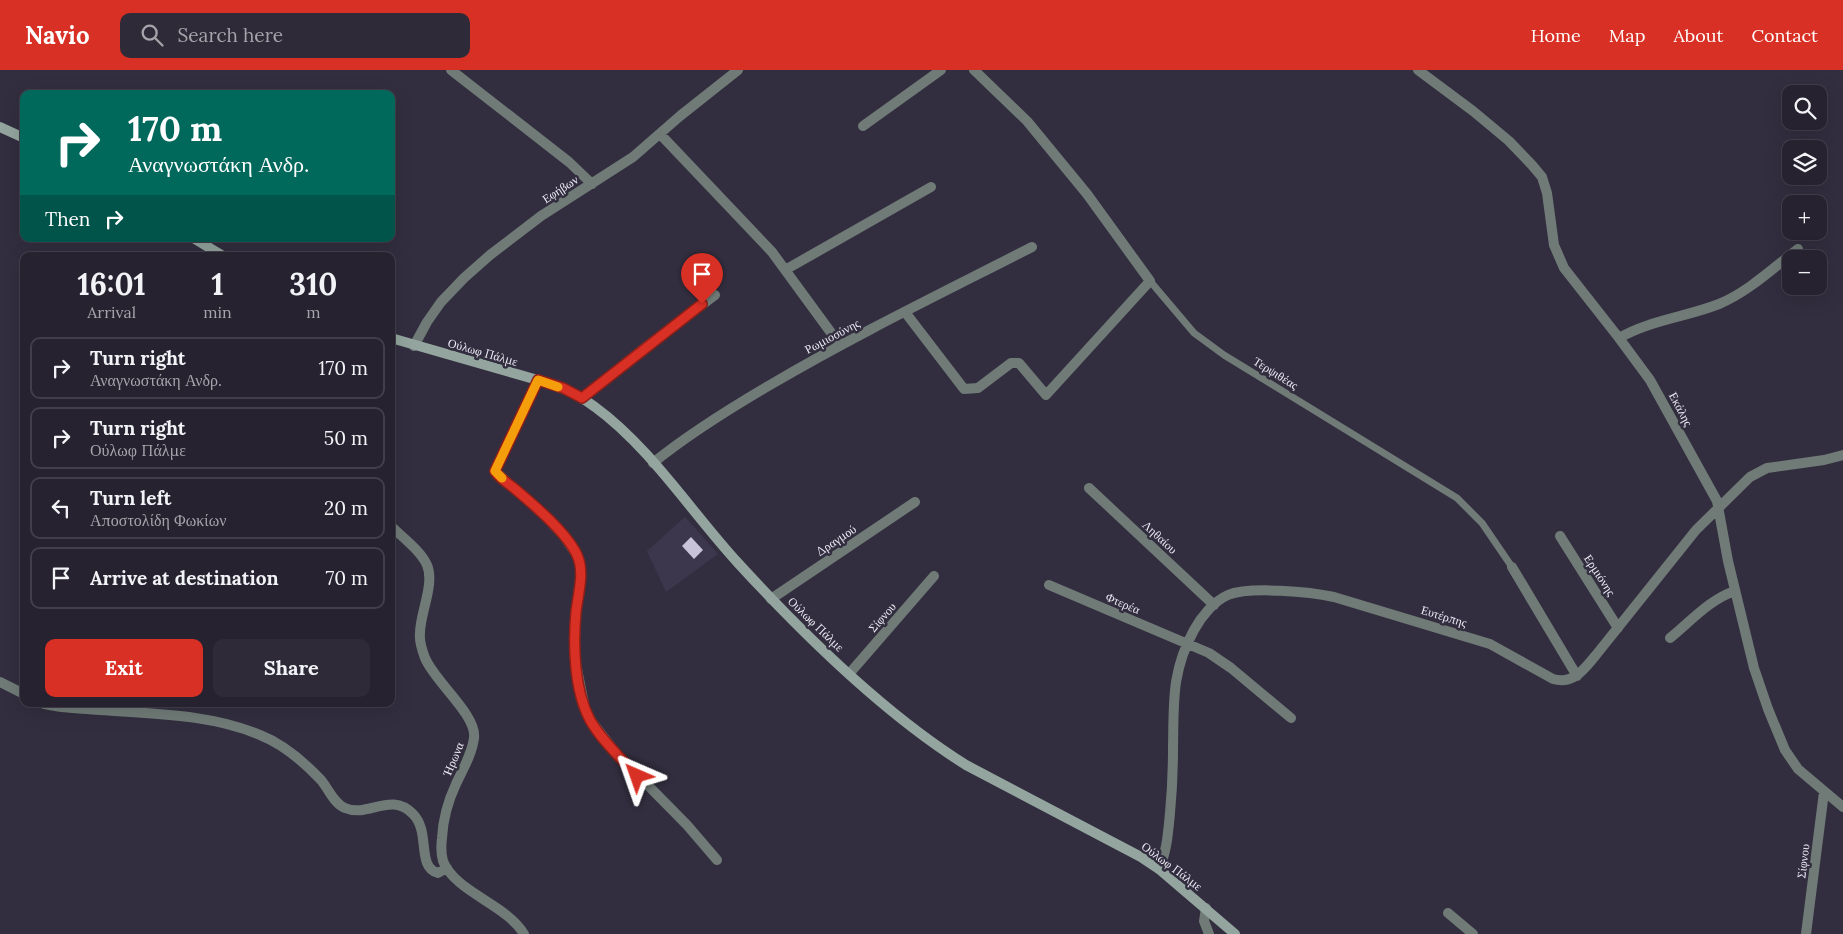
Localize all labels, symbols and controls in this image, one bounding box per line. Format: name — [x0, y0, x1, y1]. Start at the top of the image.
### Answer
search box — [120, 13, 470, 58]
text: Navio — [25, 20, 90, 51]
icon: search — [138, 21, 166, 49]
text: Search here — [178, 23, 283, 47]
text: Home — [1531, 24, 1581, 47]
text: Map — [1609, 24, 1645, 47]
text: About — [1673, 24, 1723, 47]
text: Contact — [1751, 24, 1818, 47]
map controls — [1782, 85, 1827, 295]
button: search — [1782, 85, 1827, 130]
text: 170 m — [128, 106, 222, 151]
icon: right — [45, 110, 110, 175]
button: layers — [1782, 140, 1827, 185]
text: Αναγνωστάκη Ανδρ. — [128, 150, 309, 178]
street label: Εφήβων — [539, 172, 581, 206]
button: + — [1782, 195, 1827, 240]
icon: right — [100, 205, 128, 233]
text: Then — [45, 207, 90, 231]
button: − — [1782, 250, 1827, 295]
pin — [681, 253, 723, 304]
icon: arrive — [688, 260, 716, 288]
text: 16:01 — [78, 265, 146, 303]
text: 1 — [211, 265, 224, 303]
text: 310 — [289, 265, 337, 303]
text: Arrival — [87, 302, 136, 322]
text: min — [203, 302, 232, 322]
text: m — [306, 302, 321, 322]
street label: Ρωμιοσύνης — [802, 315, 862, 357]
street label: Ούλωφ Πάλμε — [446, 335, 520, 369]
text: Turn right — [90, 346, 186, 370]
street label: Τερψιθέας — [1251, 353, 1301, 393]
icon: right — [47, 354, 75, 382]
text: 170 m — [319, 356, 368, 380]
text: Αναγνωστάκη Ανδρ. — [90, 370, 222, 390]
street label: Εκάλης — [1666, 389, 1696, 429]
text: Turn right — [90, 416, 186, 440]
icon: right — [47, 424, 75, 452]
text: 50 m — [324, 426, 368, 450]
text: Ούλωφ Πάλμε — [90, 440, 186, 460]
text: Turn left — [90, 486, 171, 510]
icon: left — [47, 494, 75, 522]
text: 20 m — [324, 496, 368, 520]
text: Αποστολίδη Φωκίων — [90, 510, 226, 530]
street label: Ληθαίου — [1139, 517, 1181, 557]
street label: Δραγμού — [813, 521, 859, 559]
street label: Ερμιόνης — [1581, 551, 1619, 599]
icon: arrive — [47, 564, 75, 592]
text: Arrive at destination — [90, 566, 279, 590]
text: 70 m — [325, 566, 368, 590]
street label: Φτερέα — [1104, 589, 1143, 617]
street label: Ούλωφ Πάλμε — [785, 594, 847, 654]
street label: Σίφνου — [865, 599, 899, 635]
street label: Ευτέρπης — [1419, 602, 1469, 630]
button: Exit — [45, 639, 203, 697]
button: Share — [213, 639, 370, 697]
street label: Ήρωνα — [439, 739, 467, 779]
position arrow — [610, 749, 662, 801]
street label: Ούλωφ Πάλμε — [1139, 838, 1205, 894]
street label: Σίφνου — [1793, 843, 1813, 879]

